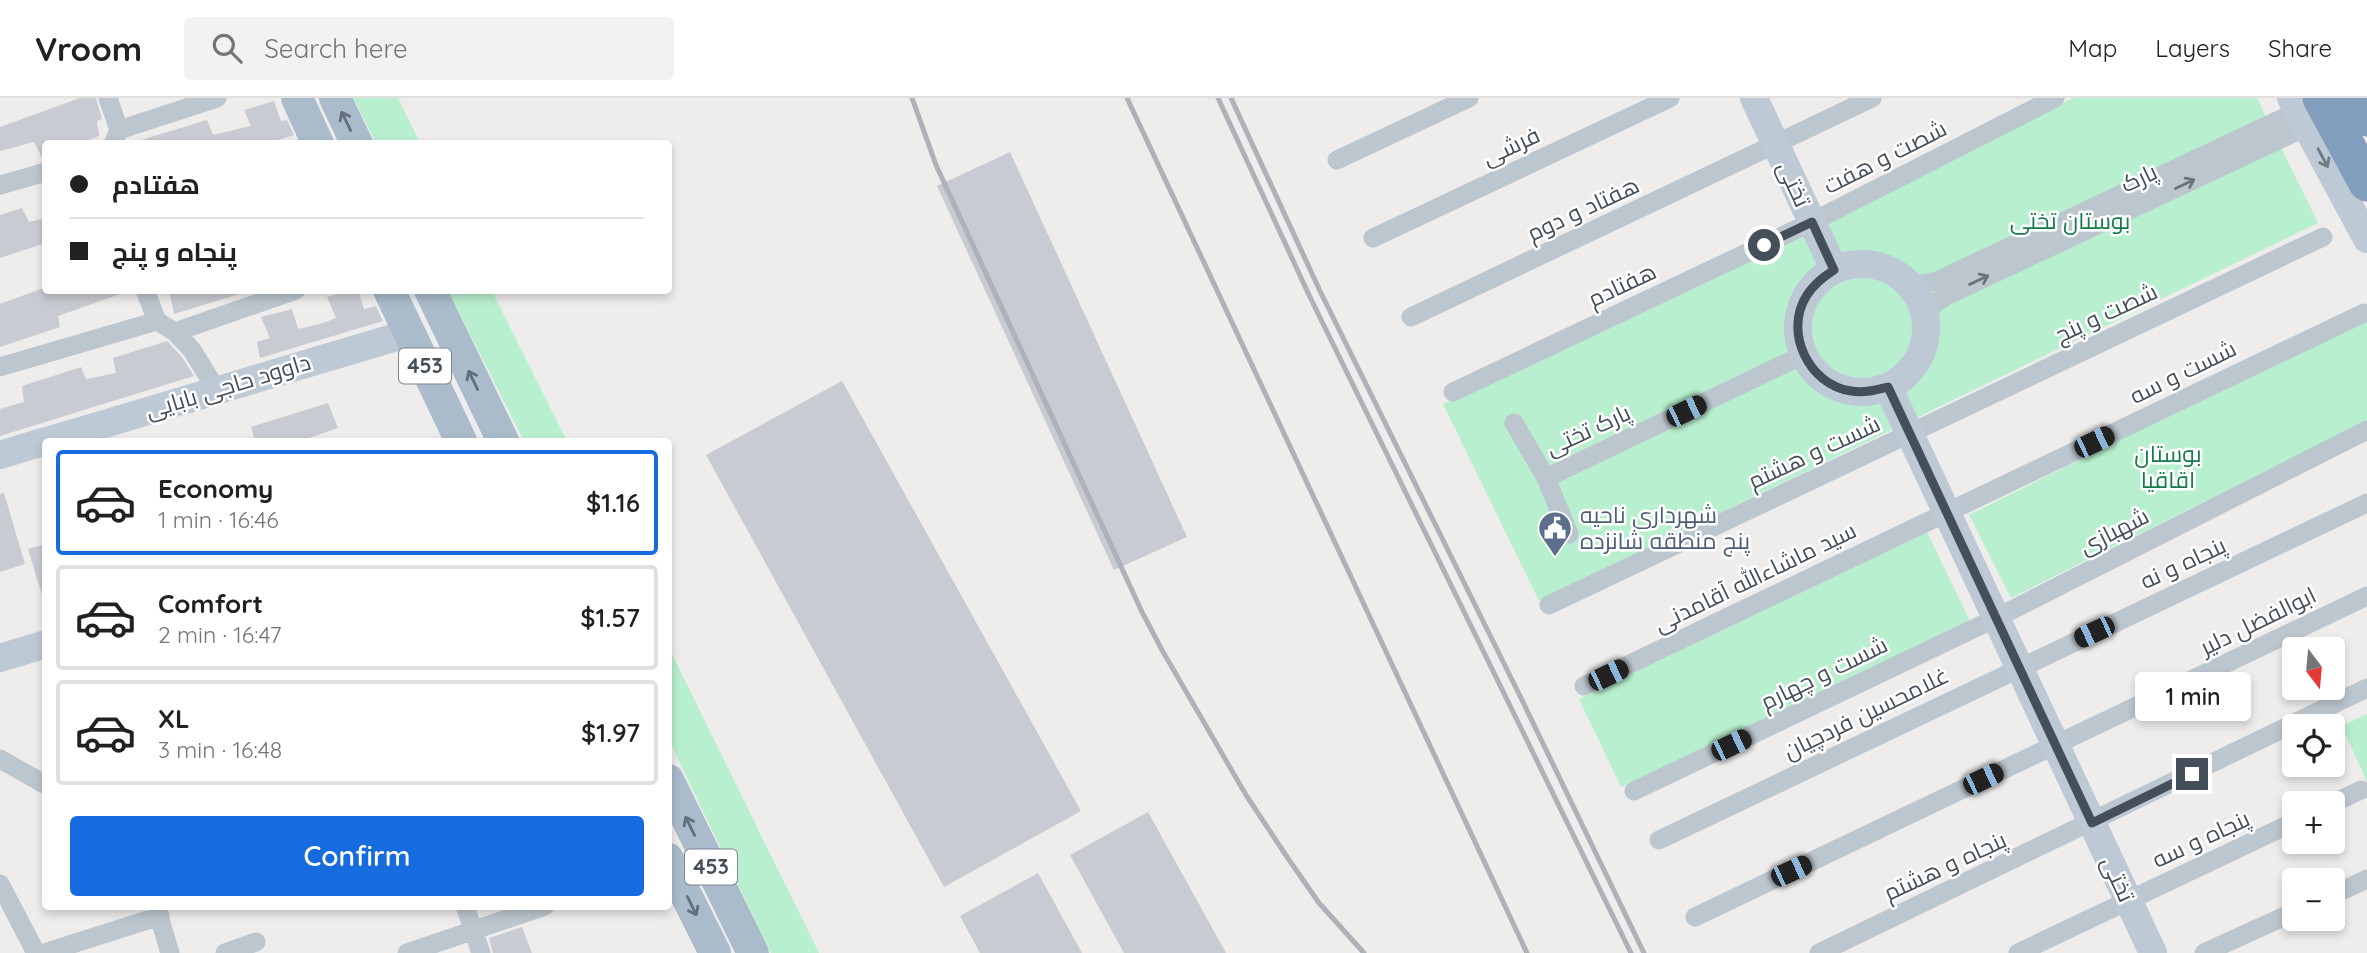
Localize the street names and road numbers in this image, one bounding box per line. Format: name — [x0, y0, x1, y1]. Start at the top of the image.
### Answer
street label: شصت و هفت — [1818, 113, 1951, 200]
street label: فرشی — [1477, 120, 1544, 171]
street label: تختی — [1771, 156, 1818, 211]
street label: پارک — [2116, 157, 2162, 199]
street label: هفتاد و دوم — [1522, 170, 1645, 249]
street label: هفتادم — [1583, 256, 1661, 315]
street label: شصت و پنج — [2050, 276, 2163, 351]
street label: شست و سه — [2125, 333, 2241, 410]
street label: داوود حاجی بابایی — [142, 347, 314, 424]
road number: 453 — [399, 348, 451, 384]
street label: پارک تختی — [1541, 397, 1635, 463]
street label: شست و هشتم — [1743, 408, 1885, 497]
street label: شهبازی — [2074, 501, 2154, 560]
street label: سید ماشاءالله آقامدنی — [1649, 515, 1861, 638]
street label: پنجاه و نه — [2135, 530, 2231, 596]
street label: ابوالفضل دلیر — [2193, 580, 2321, 662]
street label: شست و چهارم — [1755, 629, 1893, 718]
street label: غلامحسین فردچیان — [1778, 660, 1954, 766]
street label: پنجاه و سه — [2147, 803, 2255, 875]
street label: پنجاه و هشتم — [1879, 824, 2012, 908]
road number: 453 — [685, 850, 737, 884]
street label: تختی — [2095, 851, 2142, 906]

